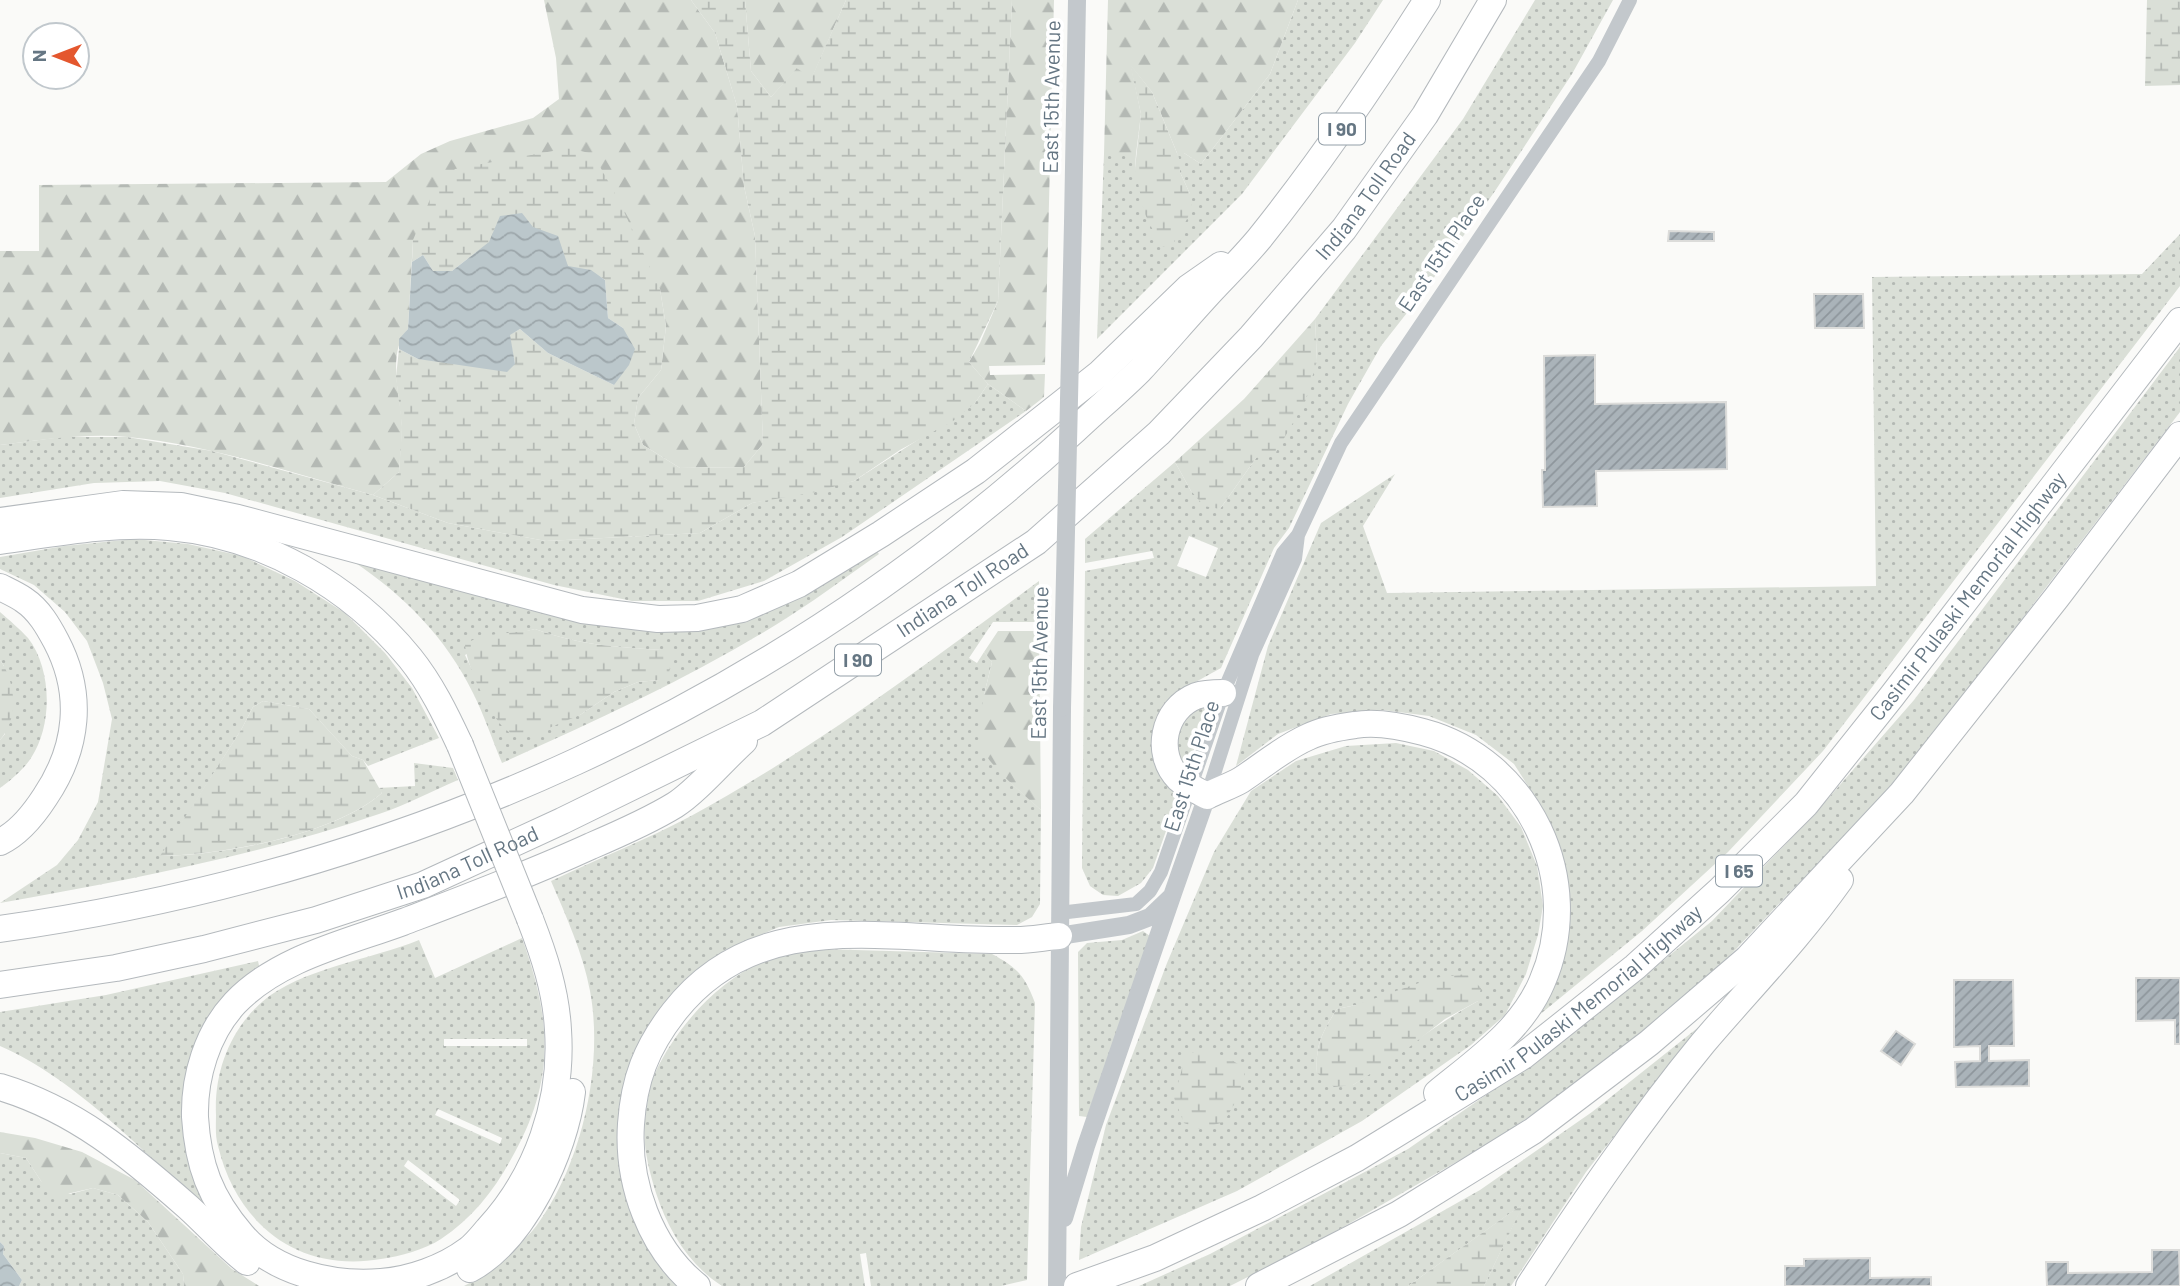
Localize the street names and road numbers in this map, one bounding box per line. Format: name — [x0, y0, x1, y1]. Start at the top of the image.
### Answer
street label: East 15th Avenue — [1037, 20, 1064, 174]
road number: I 90 — [1319, 113, 1365, 144]
street label: Indiana Toll Road — [1309, 126, 1420, 264]
street label: East 15th Place — [1392, 188, 1489, 316]
street label: Casimir Pulaski Memorial Highway — [1863, 466, 2071, 725]
street label: Indiana Toll Road — [891, 537, 1033, 642]
street label: East 15th Avenue — [1025, 586, 1052, 740]
road number: I 90 — [835, 645, 881, 676]
street label: East 15th Place — [1158, 697, 1224, 834]
street label: Indiana Toll Road — [393, 820, 542, 904]
road number: I 65 — [1716, 856, 1762, 886]
street label: Casimir Pulaski Memorial Highway — [1449, 898, 1707, 1106]

